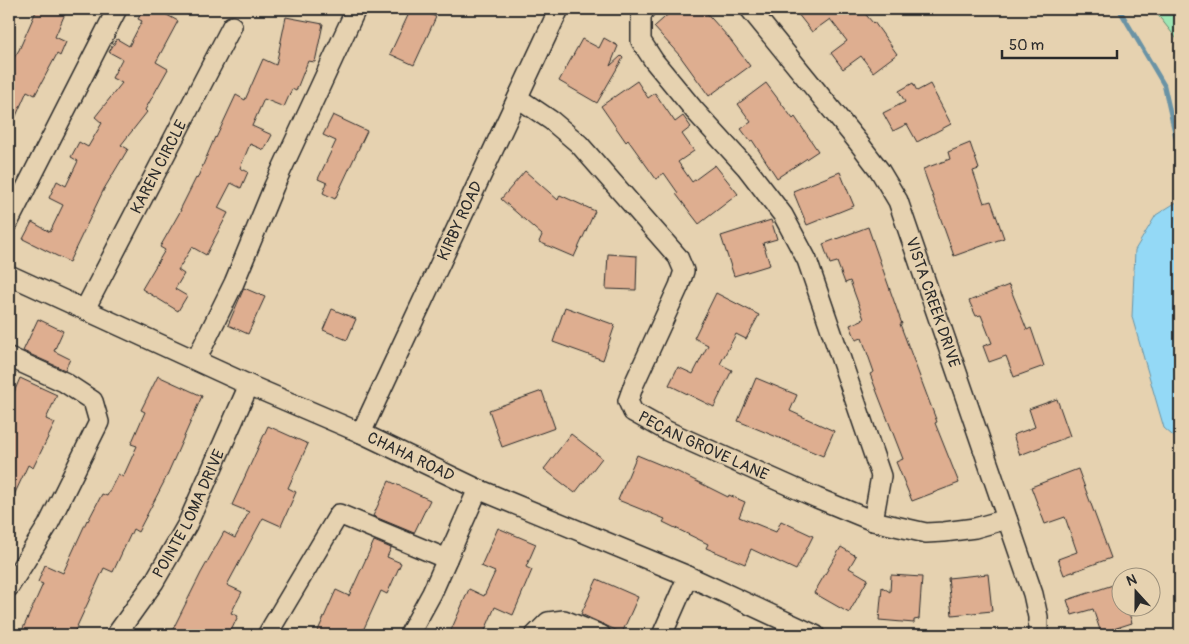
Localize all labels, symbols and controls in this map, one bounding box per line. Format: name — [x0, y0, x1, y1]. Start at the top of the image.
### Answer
scale bar — [1002, 28, 1116, 60]
text: 50 m — [1009, 36, 1044, 55]
street label: KAREN CIRCLE — [126, 117, 191, 217]
street label: KIRBY ROAD — [433, 178, 487, 264]
street label: VISTA CREEK DRIVE — [901, 235, 964, 370]
street label: PECAN GROVE LANE — [635, 407, 772, 485]
street label: CHAHA ROAD — [364, 427, 458, 486]
street label: POINTE LOMA DRIVE — [148, 446, 229, 582]
north arrow — [1112, 566, 1162, 616]
text: N — [1124, 571, 1139, 590]

